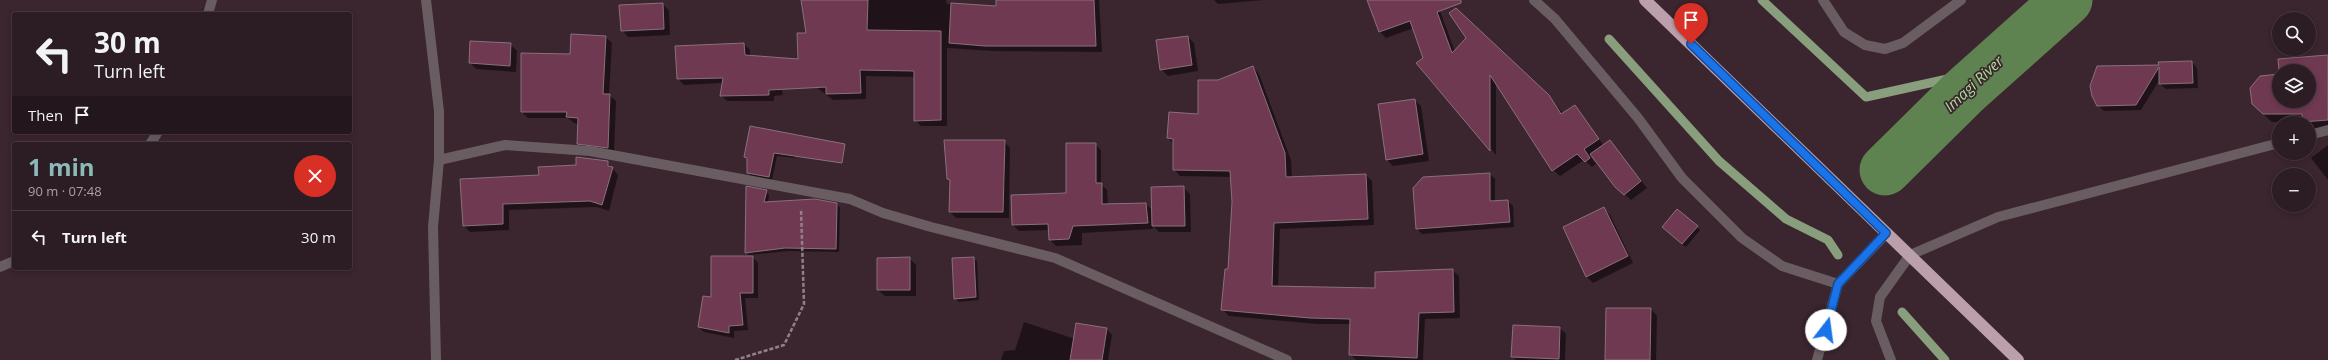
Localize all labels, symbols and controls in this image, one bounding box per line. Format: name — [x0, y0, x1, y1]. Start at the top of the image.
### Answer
pin — [1674, 3, 1708, 44]
icon: arrive — [1680, 9, 1702, 31]
map controls — [2272, 12, 2316, 212]
button: search — [2272, 12, 2316, 56]
text: 30 m — [94, 23, 161, 61]
icon: left — [28, 28, 80, 80]
water label: Imagi River — [1940, 50, 2008, 116]
text: Turn left — [94, 59, 165, 83]
button: layers — [2272, 64, 2316, 108]
icon: arrive — [71, 104, 93, 126]
text: Then — [28, 105, 63, 125]
button: + — [2272, 116, 2316, 160]
text: 1 min — [28, 150, 95, 183]
button: close — [294, 155, 336, 197]
button: − — [2272, 168, 2316, 212]
text: 90 m · 07:48 — [28, 182, 102, 200]
icon: left — [28, 226, 50, 248]
text: Turn left — [62, 227, 127, 247]
text: 30 m — [301, 227, 336, 247]
position arrow — [1805, 309, 1847, 351]

